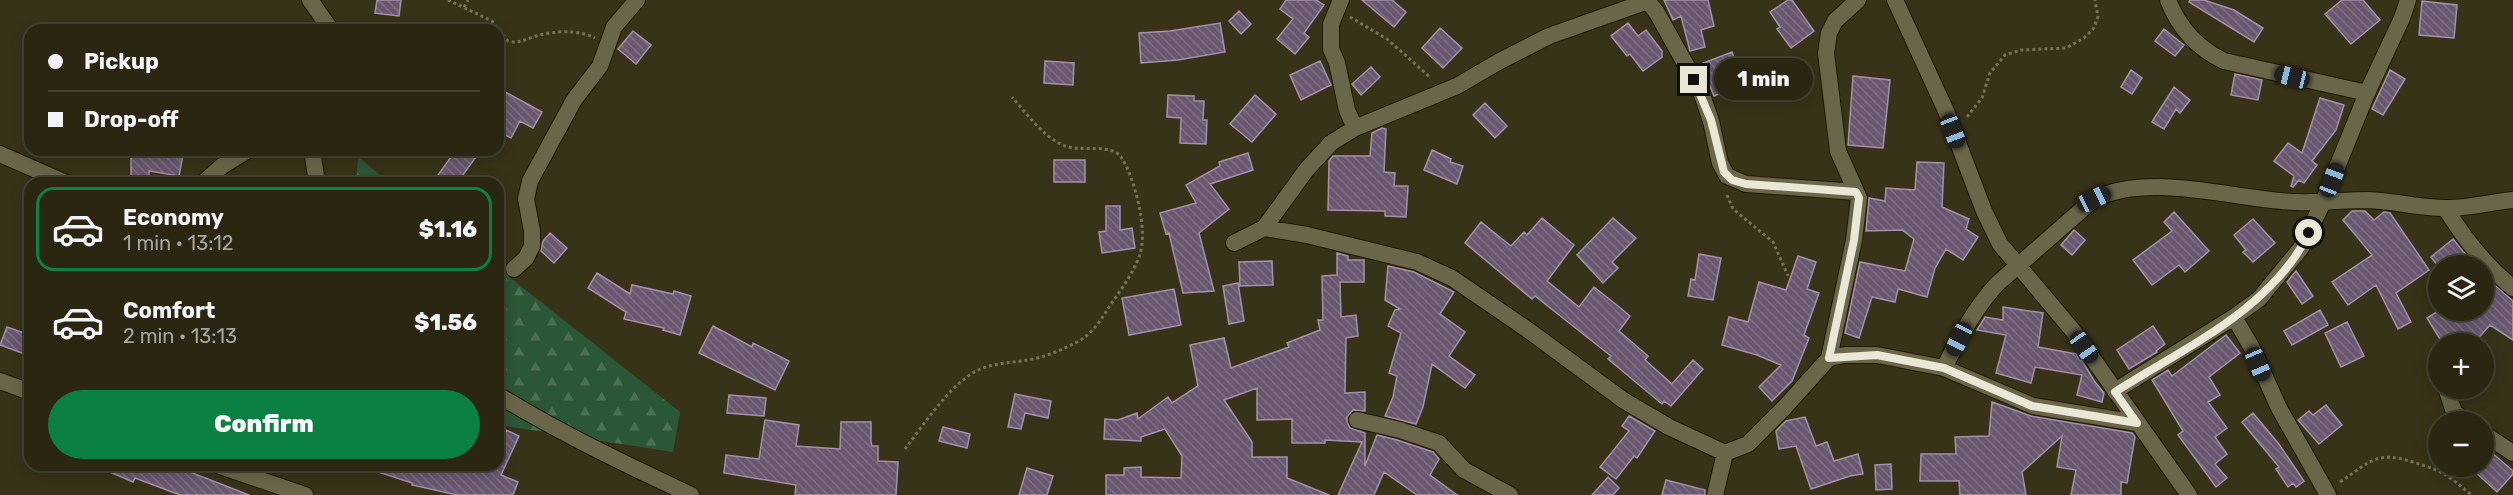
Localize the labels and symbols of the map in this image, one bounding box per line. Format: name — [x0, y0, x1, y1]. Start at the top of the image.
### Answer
callout: 1 min — [1715, 59, 1814, 101]
car — [2272, 64, 2312, 90]
route end — [1680, 66, 1707, 93]
car — [1938, 111, 1968, 151]
car — [2317, 160, 2347, 200]
car — [2074, 183, 2114, 215]
route start — [2295, 219, 2322, 246]
car — [1943, 319, 1975, 359]
car — [2066, 327, 2102, 367]
car — [2243, 344, 2273, 384]

